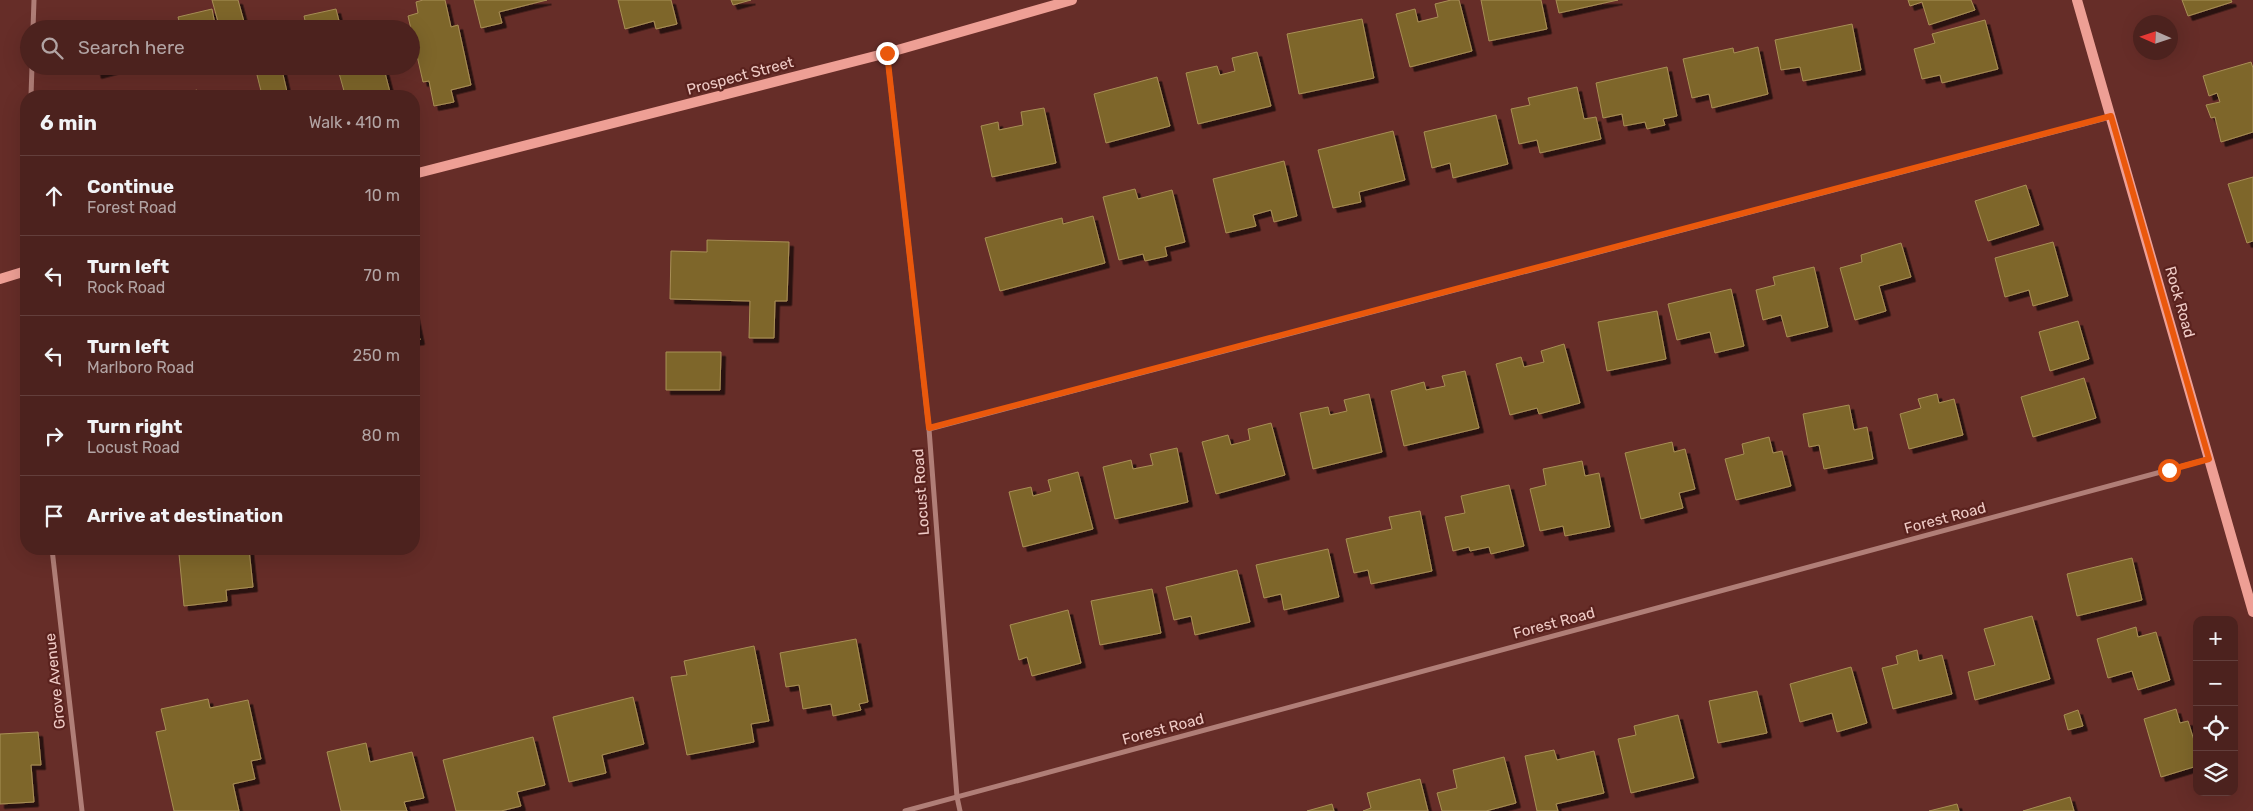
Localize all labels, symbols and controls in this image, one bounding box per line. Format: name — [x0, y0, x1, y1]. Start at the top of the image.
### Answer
north arrow — [2133, 15, 2178, 60]
search box — [20, 20, 420, 75]
icon: search — [38, 34, 66, 62]
text: Search here — [78, 36, 185, 59]
route end — [876, 42, 899, 65]
street label: Prospect Street — [685, 53, 796, 99]
text: 6 min — [40, 110, 97, 135]
text: Walk · 410 m — [309, 113, 400, 132]
text: Continue — [87, 175, 174, 198]
icon: ahead — [40, 182, 68, 210]
text: 10 m — [365, 186, 400, 205]
text: Forest Road — [87, 198, 176, 217]
text: Turn left — [87, 255, 169, 278]
icon: left — [40, 262, 68, 290]
street label: Rock Road — [2161, 264, 2199, 340]
text: 70 m — [363, 266, 400, 285]
text: Rock Road — [87, 278, 165, 297]
text: Turn left — [87, 335, 169, 358]
icon: left — [40, 342, 68, 370]
text: 250 m — [353, 346, 400, 365]
text: Marlboro Road — [87, 358, 194, 377]
text: Turn right — [87, 415, 182, 438]
icon: right — [40, 422, 68, 450]
text: 80 m — [362, 426, 400, 445]
text: Locust Road — [87, 438, 180, 457]
street label: Locust Road — [909, 448, 933, 536]
route start — [2158, 459, 2181, 482]
street label: Forest Road — [1902, 498, 1988, 538]
icon: arrive — [40, 502, 68, 530]
text: Arrive at destination — [87, 504, 283, 527]
street label: Forest Road — [1511, 603, 1597, 643]
map controls — [2193, 616, 2238, 796]
button: + — [2193, 616, 2238, 661]
street label: Grove Avenue — [41, 632, 69, 730]
button: − — [2193, 661, 2238, 706]
button: locate — [2193, 706, 2238, 751]
street label: Forest Road — [1120, 709, 1206, 749]
button: layers — [2193, 751, 2238, 796]

